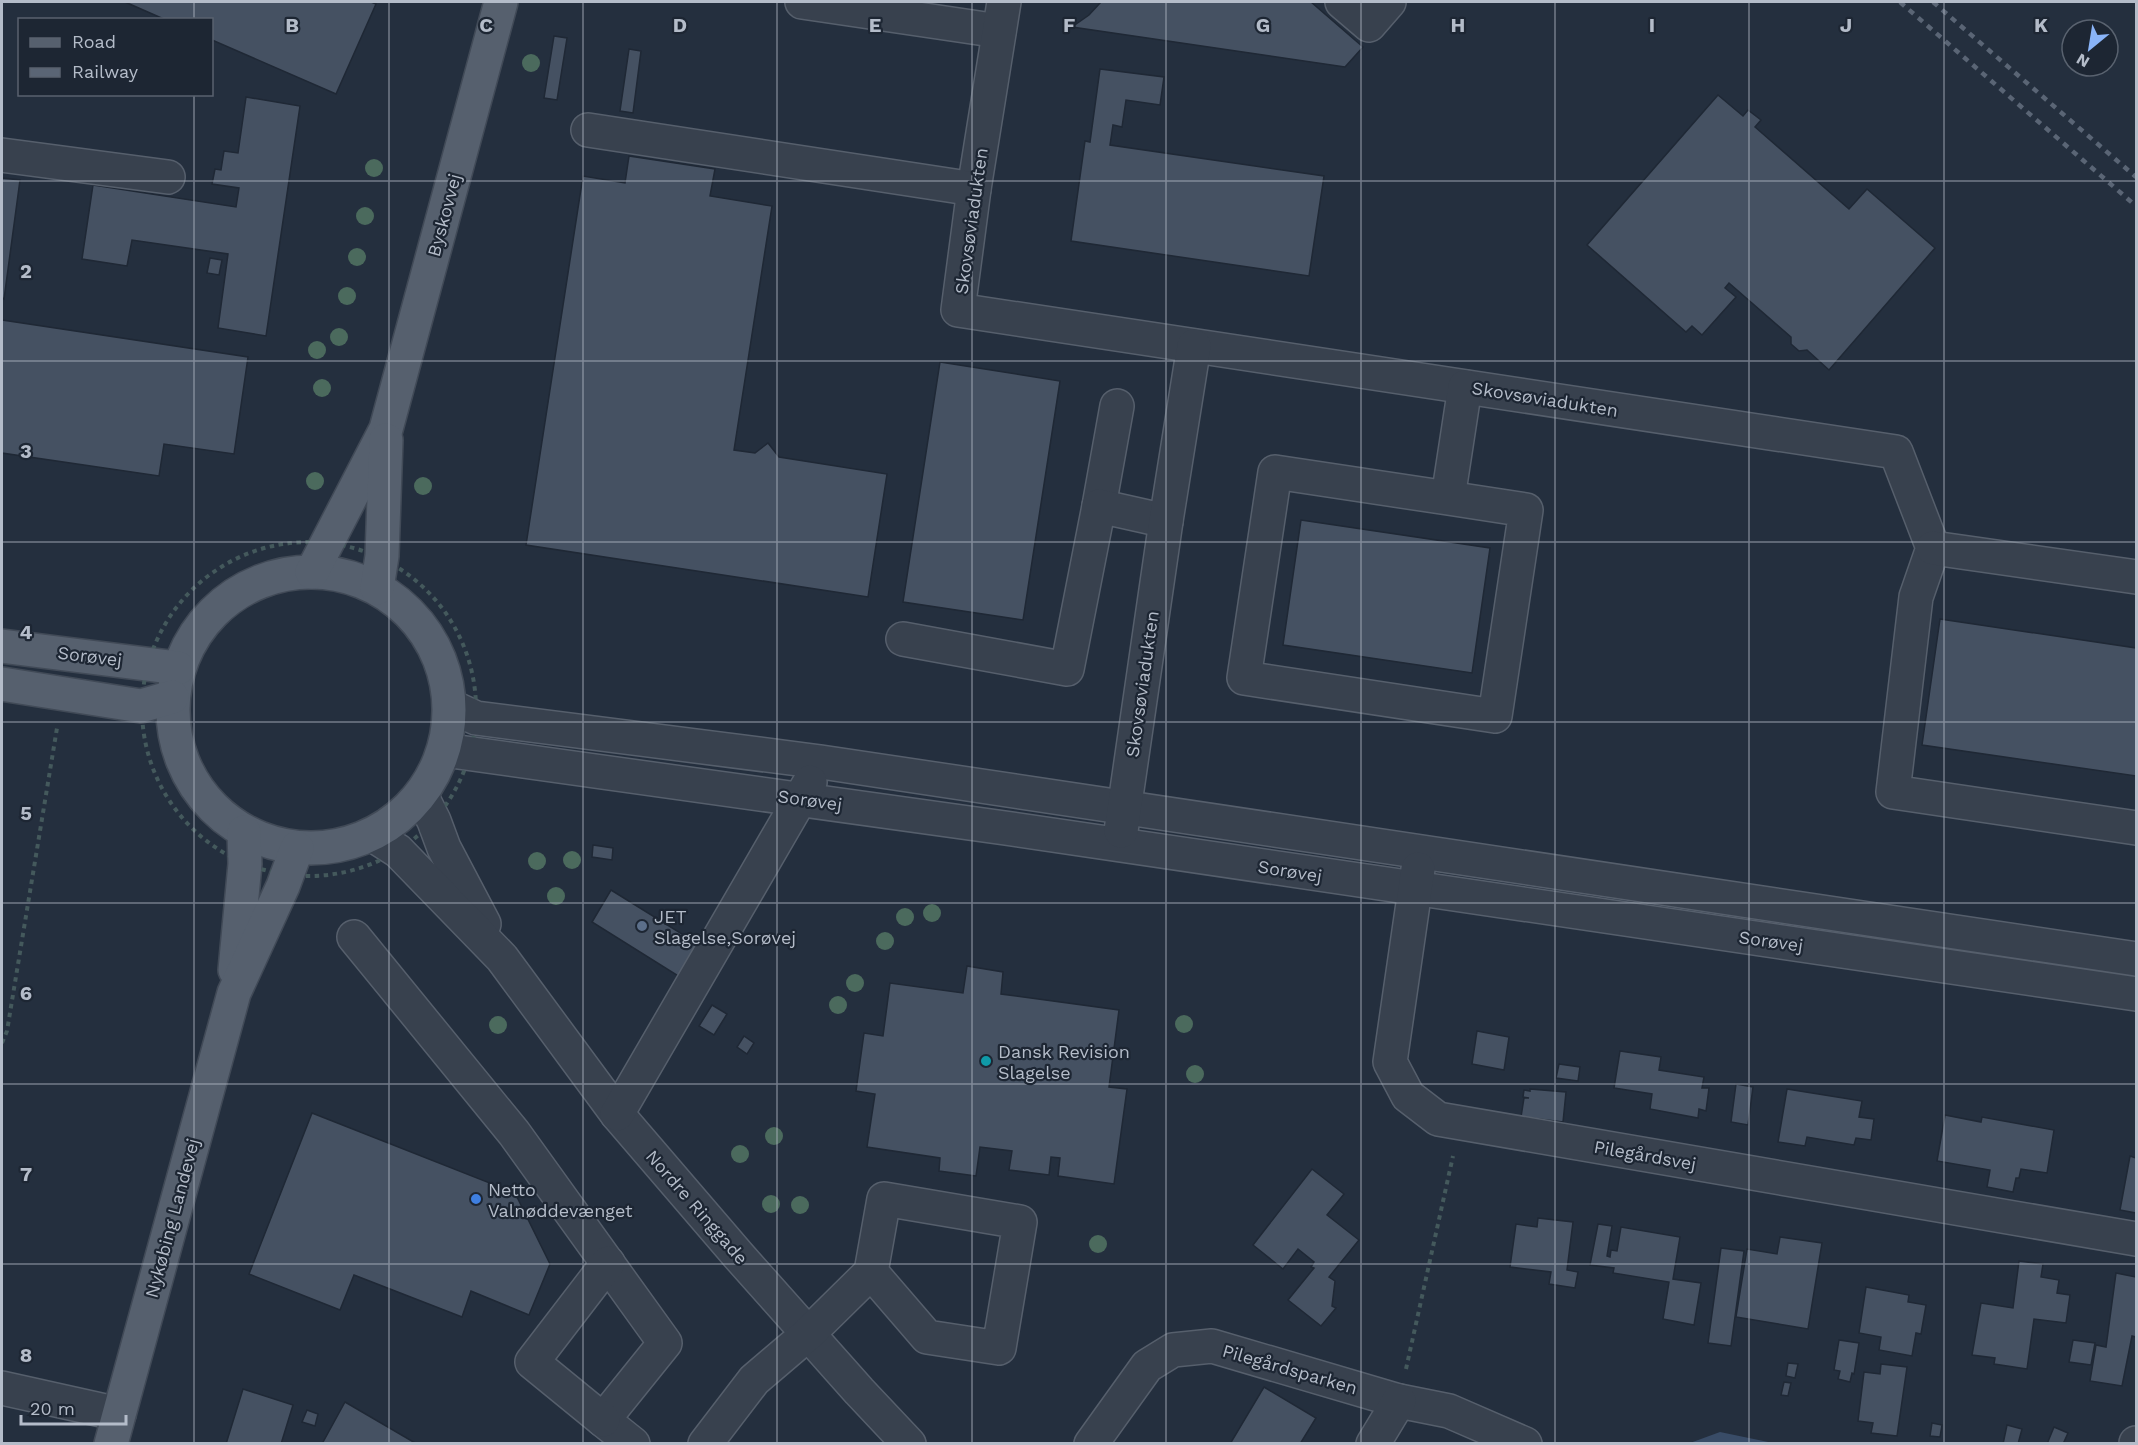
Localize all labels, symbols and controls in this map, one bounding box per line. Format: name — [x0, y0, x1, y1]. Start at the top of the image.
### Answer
text: B — [285, 13, 299, 37]
text: C — [479, 13, 493, 37]
text: D — [673, 13, 687, 37]
text: E — [869, 13, 881, 37]
text: F — [1063, 13, 1075, 37]
text: G — [1256, 13, 1270, 37]
text: H — [1451, 13, 1465, 37]
text: I — [1649, 13, 1655, 37]
text: J — [1840, 13, 1852, 37]
text: K — [2034, 13, 2048, 37]
legend — [18, 18, 213, 96]
north arrow — [2060, 18, 2120, 78]
text: Road — [72, 31, 116, 52]
text: N — [2073, 49, 2093, 72]
text: Railway — [72, 61, 139, 82]
street label: Skovsøviadukten — [950, 146, 992, 296]
street label: Byskovvej — [423, 171, 465, 259]
text: 2 — [20, 259, 32, 283]
street label: Skovsøviadukten — [1470, 377, 1620, 421]
text: 3 — [20, 439, 32, 463]
street label: Skovsøviadukten — [1121, 609, 1163, 759]
text: 4 — [20, 620, 33, 644]
street label: Sorøvej — [57, 642, 123, 670]
street label: Sorøvej — [776, 785, 844, 815]
text: 5 — [20, 801, 32, 825]
street label: Sorøvej — [1256, 856, 1324, 886]
place label: JET Slagelse,Sorøvej — [654, 906, 796, 948]
marker: JET Slagelse,Sorøvej — [635, 919, 649, 933]
street label: Sorøvej — [1737, 926, 1805, 956]
text: 6 — [20, 981, 32, 1005]
place label: Dansk Revision Slagelse — [998, 1041, 1130, 1083]
marker: Dansk Revision Slagelse — [979, 1054, 993, 1068]
street label: Nykøbing Landevej — [141, 1136, 203, 1300]
street label: Pilegårdsvej — [1592, 1136, 1698, 1174]
street label: Nordre Ringgade — [642, 1146, 752, 1268]
text: 7 — [20, 1162, 32, 1186]
place label: Netto Valnøddevænget — [488, 1179, 633, 1221]
marker: Netto Valnøddevænget — [469, 1192, 483, 1206]
street label: Pilegårdsparken — [1220, 1340, 1360, 1398]
text: 8 — [20, 1343, 32, 1367]
scale bar — [21, 1388, 126, 1426]
text: 20 m — [30, 1398, 75, 1419]

